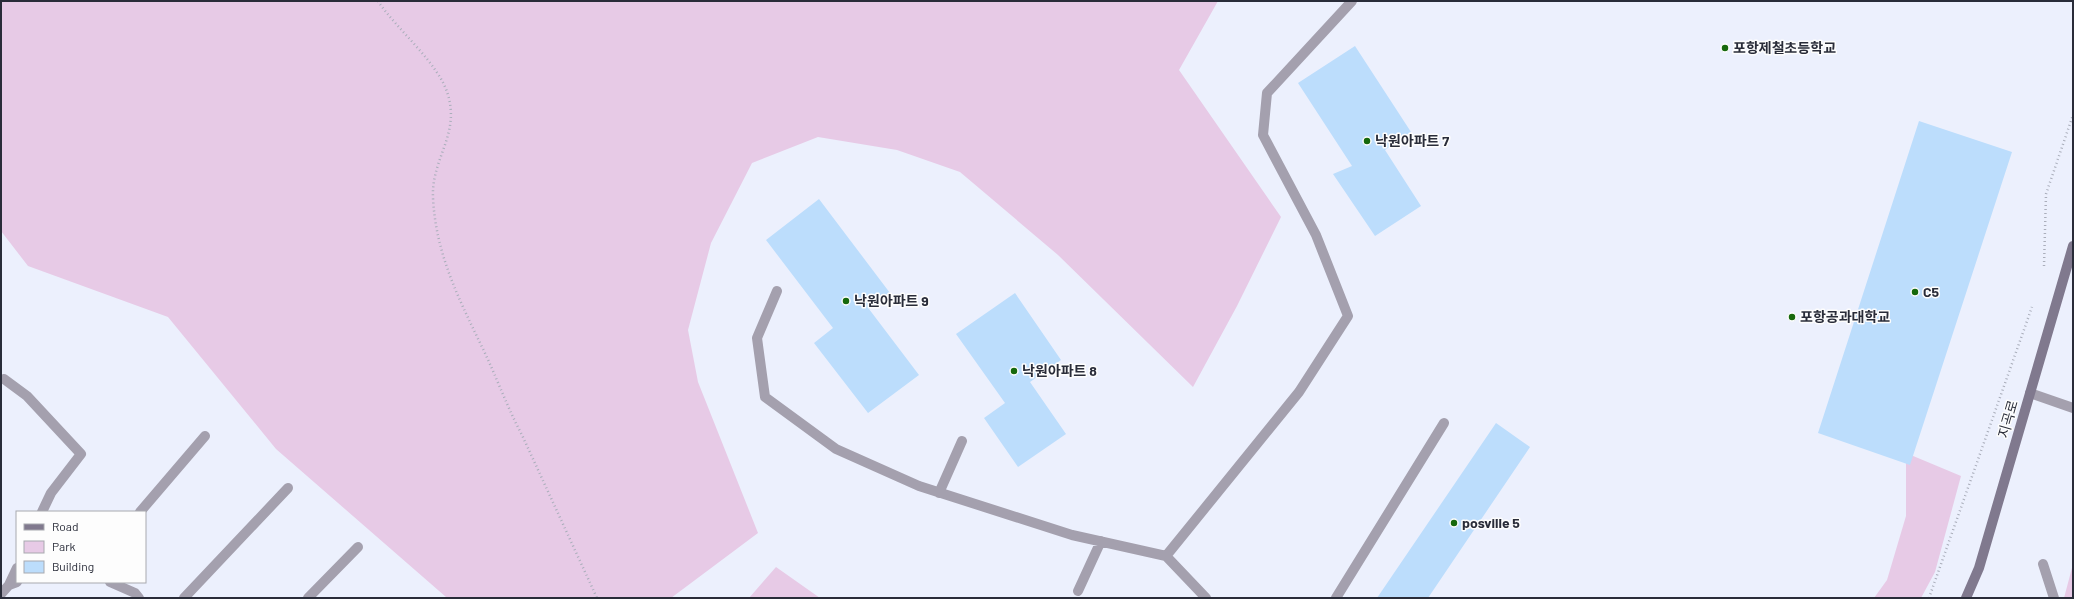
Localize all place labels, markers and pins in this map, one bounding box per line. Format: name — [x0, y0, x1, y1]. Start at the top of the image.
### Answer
place label: 포항제철초등학교 — [1733, 39, 1836, 56]
marker: 포항제철초등학교 — [1720, 43, 1730, 53]
place label: 낙원아파트 7 — [1375, 132, 1449, 149]
marker: 낙원아파트 7 — [1362, 136, 1372, 146]
place label: C5 — [1923, 283, 1940, 300]
marker: C5 — [1910, 287, 1920, 297]
place label: 낙원아파트 9 — [854, 292, 929, 309]
marker: 낙원아파트 9 — [841, 296, 851, 306]
place label: 포항공과대학교 — [1800, 308, 1890, 325]
marker: 포항공과대학교 — [1787, 312, 1797, 322]
place label: 낙원아파트 8 — [1022, 362, 1097, 379]
marker: 낙원아파트 8 — [1009, 366, 1019, 376]
place label: posville 5 — [1462, 514, 1520, 531]
marker: posville 5 — [1449, 518, 1459, 528]

